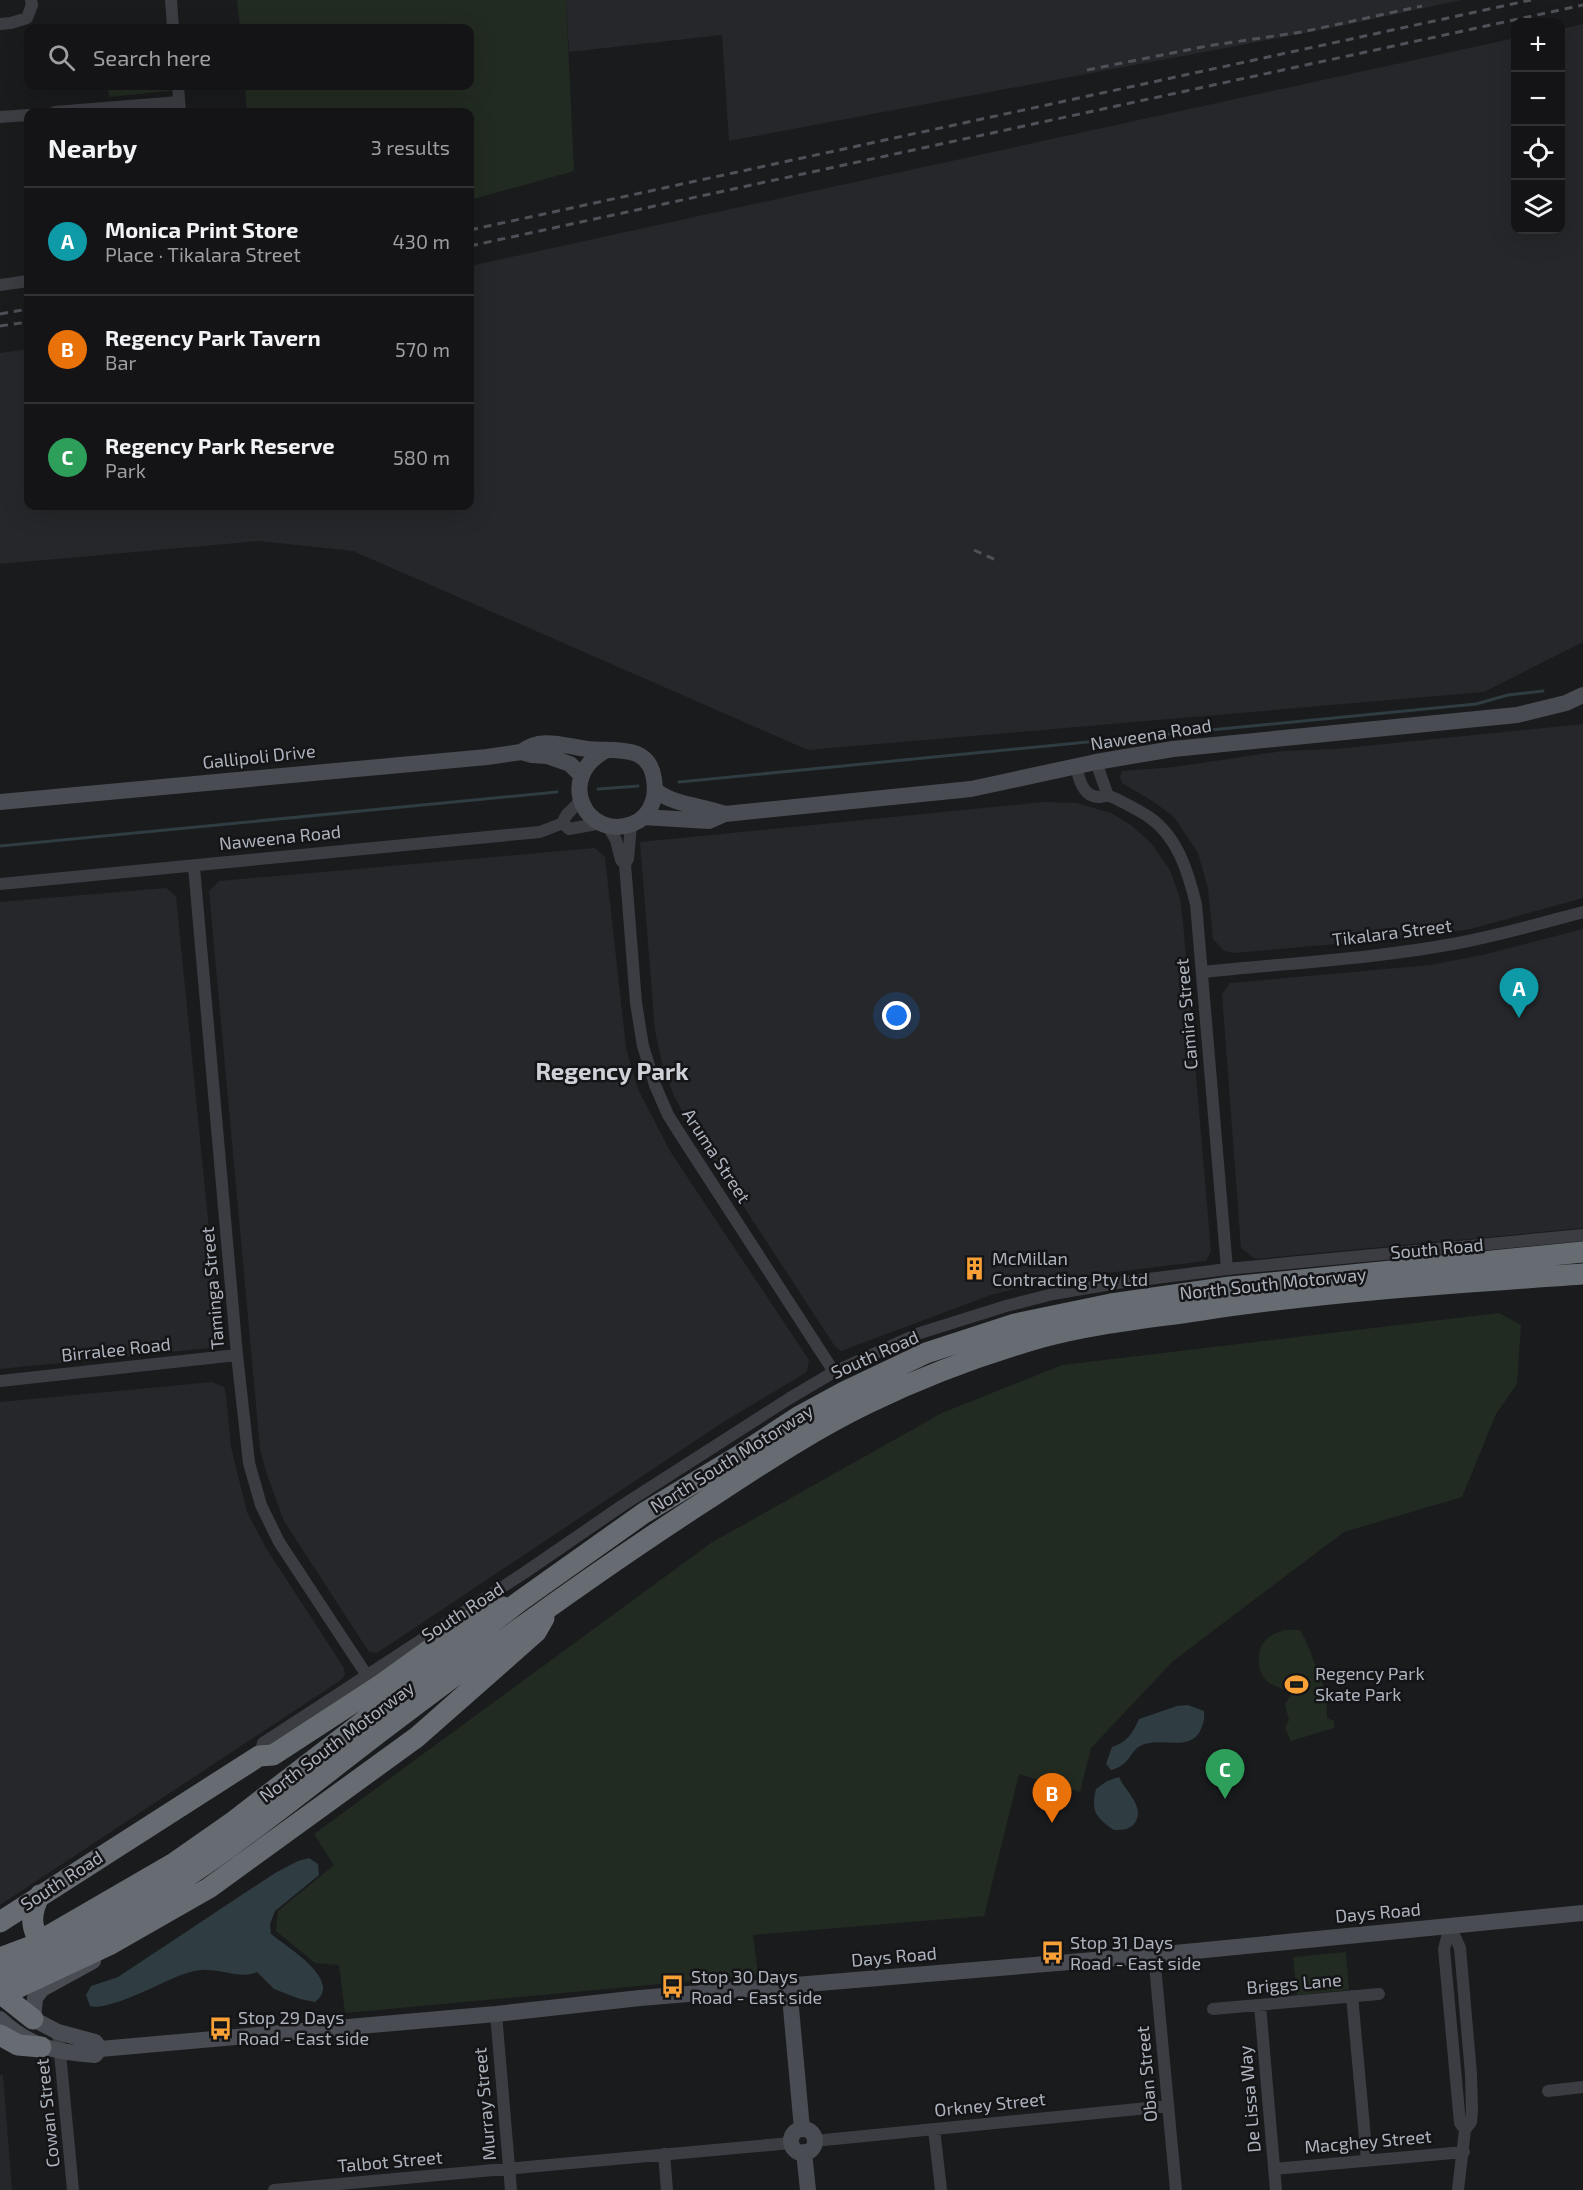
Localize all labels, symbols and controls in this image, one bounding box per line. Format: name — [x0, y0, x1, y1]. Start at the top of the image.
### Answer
map controls — [1511, 18, 1565, 234]
button: + — [1511, 18, 1565, 72]
search box — [24, 24, 474, 90]
icon: search — [45, 41, 78, 74]
text: Search here — [93, 44, 211, 70]
button: − — [1511, 72, 1565, 126]
button: locate — [1511, 126, 1565, 180]
text: Nearby — [48, 132, 137, 163]
text: 3 results — [371, 135, 450, 159]
button: layers — [1511, 180, 1565, 234]
text: Monica Print Store — [105, 216, 298, 242]
text: A — [61, 229, 74, 253]
text: 430 m — [393, 229, 450, 253]
text: Place · Tikalara Street — [105, 242, 301, 266]
text: Regency Park Tavern — [105, 324, 321, 350]
text: B — [61, 337, 74, 361]
text: 570 m — [395, 337, 450, 361]
text: Bar — [105, 350, 136, 374]
text: Regency Park Reserve — [105, 432, 335, 458]
text: C — [62, 445, 73, 469]
text: 580 m — [393, 445, 450, 469]
text: Park — [105, 458, 146, 482]
street label: Naweena Road — [1089, 714, 1213, 754]
street label: Gallipoli Drive — [201, 739, 317, 773]
street label: Naweena Road — [218, 820, 342, 854]
street label: Tikalara Street — [1331, 914, 1453, 950]
street label: Camira Street — [1170, 957, 1202, 1071]
pin: A — [1500, 968, 1538, 1018]
your location — [882, 1001, 911, 1030]
district label: Regency Park — [535, 1056, 689, 1085]
street label: Aruma Street — [678, 1104, 756, 1207]
street label: Taminga Street — [196, 1226, 228, 1350]
street label: South Road — [1389, 1233, 1484, 1263]
place label: McMillan Contracting Pty Ltd — [992, 1247, 1148, 1290]
building icon: McMillan Contracting Pty Ltd — [961, 1256, 987, 1282]
street label: North South Motorway — [1178, 1262, 1368, 1304]
street label: South Road — [827, 1325, 922, 1383]
street label: Birralee Road — [60, 1332, 172, 1366]
street label: North South Motorway — [646, 1399, 817, 1517]
street label: South Road — [417, 1577, 508, 1646]
place label: Regency Park Skate Park — [1315, 1662, 1425, 1705]
sports icon: Regency Park Skate Park — [1284, 1671, 1310, 1697]
street label: North South Motorway — [255, 1676, 418, 1807]
pin: C — [1206, 1750, 1244, 1799]
pin: B — [1032, 1774, 1072, 1823]
street label: South Road — [16, 1846, 107, 1915]
street label: Days Road — [1334, 1897, 1422, 1927]
place label: Stop 31 Days Road - East side — [1070, 1931, 1201, 1974]
bus stop icon: Stop 31 Days Road - East side — [1039, 1940, 1065, 1966]
street label: Days Road — [850, 1941, 938, 1971]
place label: Stop 30 Days Road - East side — [691, 1965, 822, 2008]
street label: Briggs Lane — [1245, 1968, 1342, 1998]
bus stop icon: Stop 30 Days Road - East side — [660, 1974, 686, 2000]
place label: Stop 29 Days Road - East side — [238, 2006, 369, 2049]
bus stop icon: Stop 29 Days Road - East side — [207, 2015, 233, 2041]
street label: Oban Street — [1131, 2025, 1161, 2123]
street label: De Lissa Way — [1233, 2044, 1265, 2154]
street label: Murray Street — [468, 2046, 500, 2162]
street label: Cowan Street — [30, 2057, 64, 2169]
street label: Orkney Street — [933, 2087, 1047, 2121]
street label: Macghey Street — [1303, 2124, 1433, 2158]
street label: Talbot Street — [336, 2145, 443, 2177]

